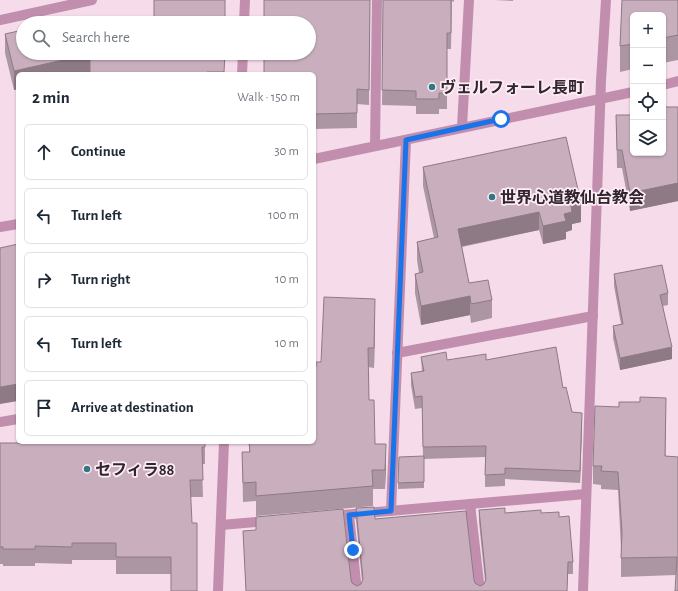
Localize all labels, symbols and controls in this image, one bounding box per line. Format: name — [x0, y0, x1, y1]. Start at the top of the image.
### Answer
map controls — [630, 12, 666, 156]
button: + — [630, 12, 666, 48]
search box — [16, 16, 316, 60]
icon: search — [30, 27, 52, 49]
text: Search here — [62, 30, 130, 45]
button: − — [630, 48, 666, 84]
place label: ヴェルフォーレ長町 — [440, 79, 584, 96]
marker: ヴェルフォーレ長町 — [427, 82, 437, 92]
button: locate — [630, 84, 666, 120]
text: 2 min — [32, 89, 70, 106]
text: Walk · 150 m — [237, 91, 300, 104]
route start — [492, 110, 510, 128]
button: layers — [630, 120, 666, 156]
icon: ahead — [33, 141, 55, 163]
text: Continue — [71, 144, 126, 159]
text: 30 m — [274, 145, 299, 158]
place label: 世界心道教仙台教会 — [500, 189, 644, 206]
marker: 世界心道教仙台教会 — [487, 192, 497, 202]
icon: left — [33, 205, 55, 227]
text: Turn left — [71, 208, 122, 223]
text: 100 m — [268, 209, 299, 222]
icon: right — [33, 269, 55, 291]
text: Turn right — [71, 272, 130, 287]
text: 10 m — [275, 273, 299, 286]
icon: left — [33, 333, 55, 355]
text: Turn left — [71, 336, 122, 351]
text: 10 m — [275, 337, 299, 350]
icon: arrive — [33, 397, 55, 419]
text: Arrive at destination — [71, 400, 194, 415]
place label: セフィラ88 — [95, 462, 175, 478]
marker: セフィラ88 — [82, 464, 92, 474]
route end — [344, 541, 362, 559]

